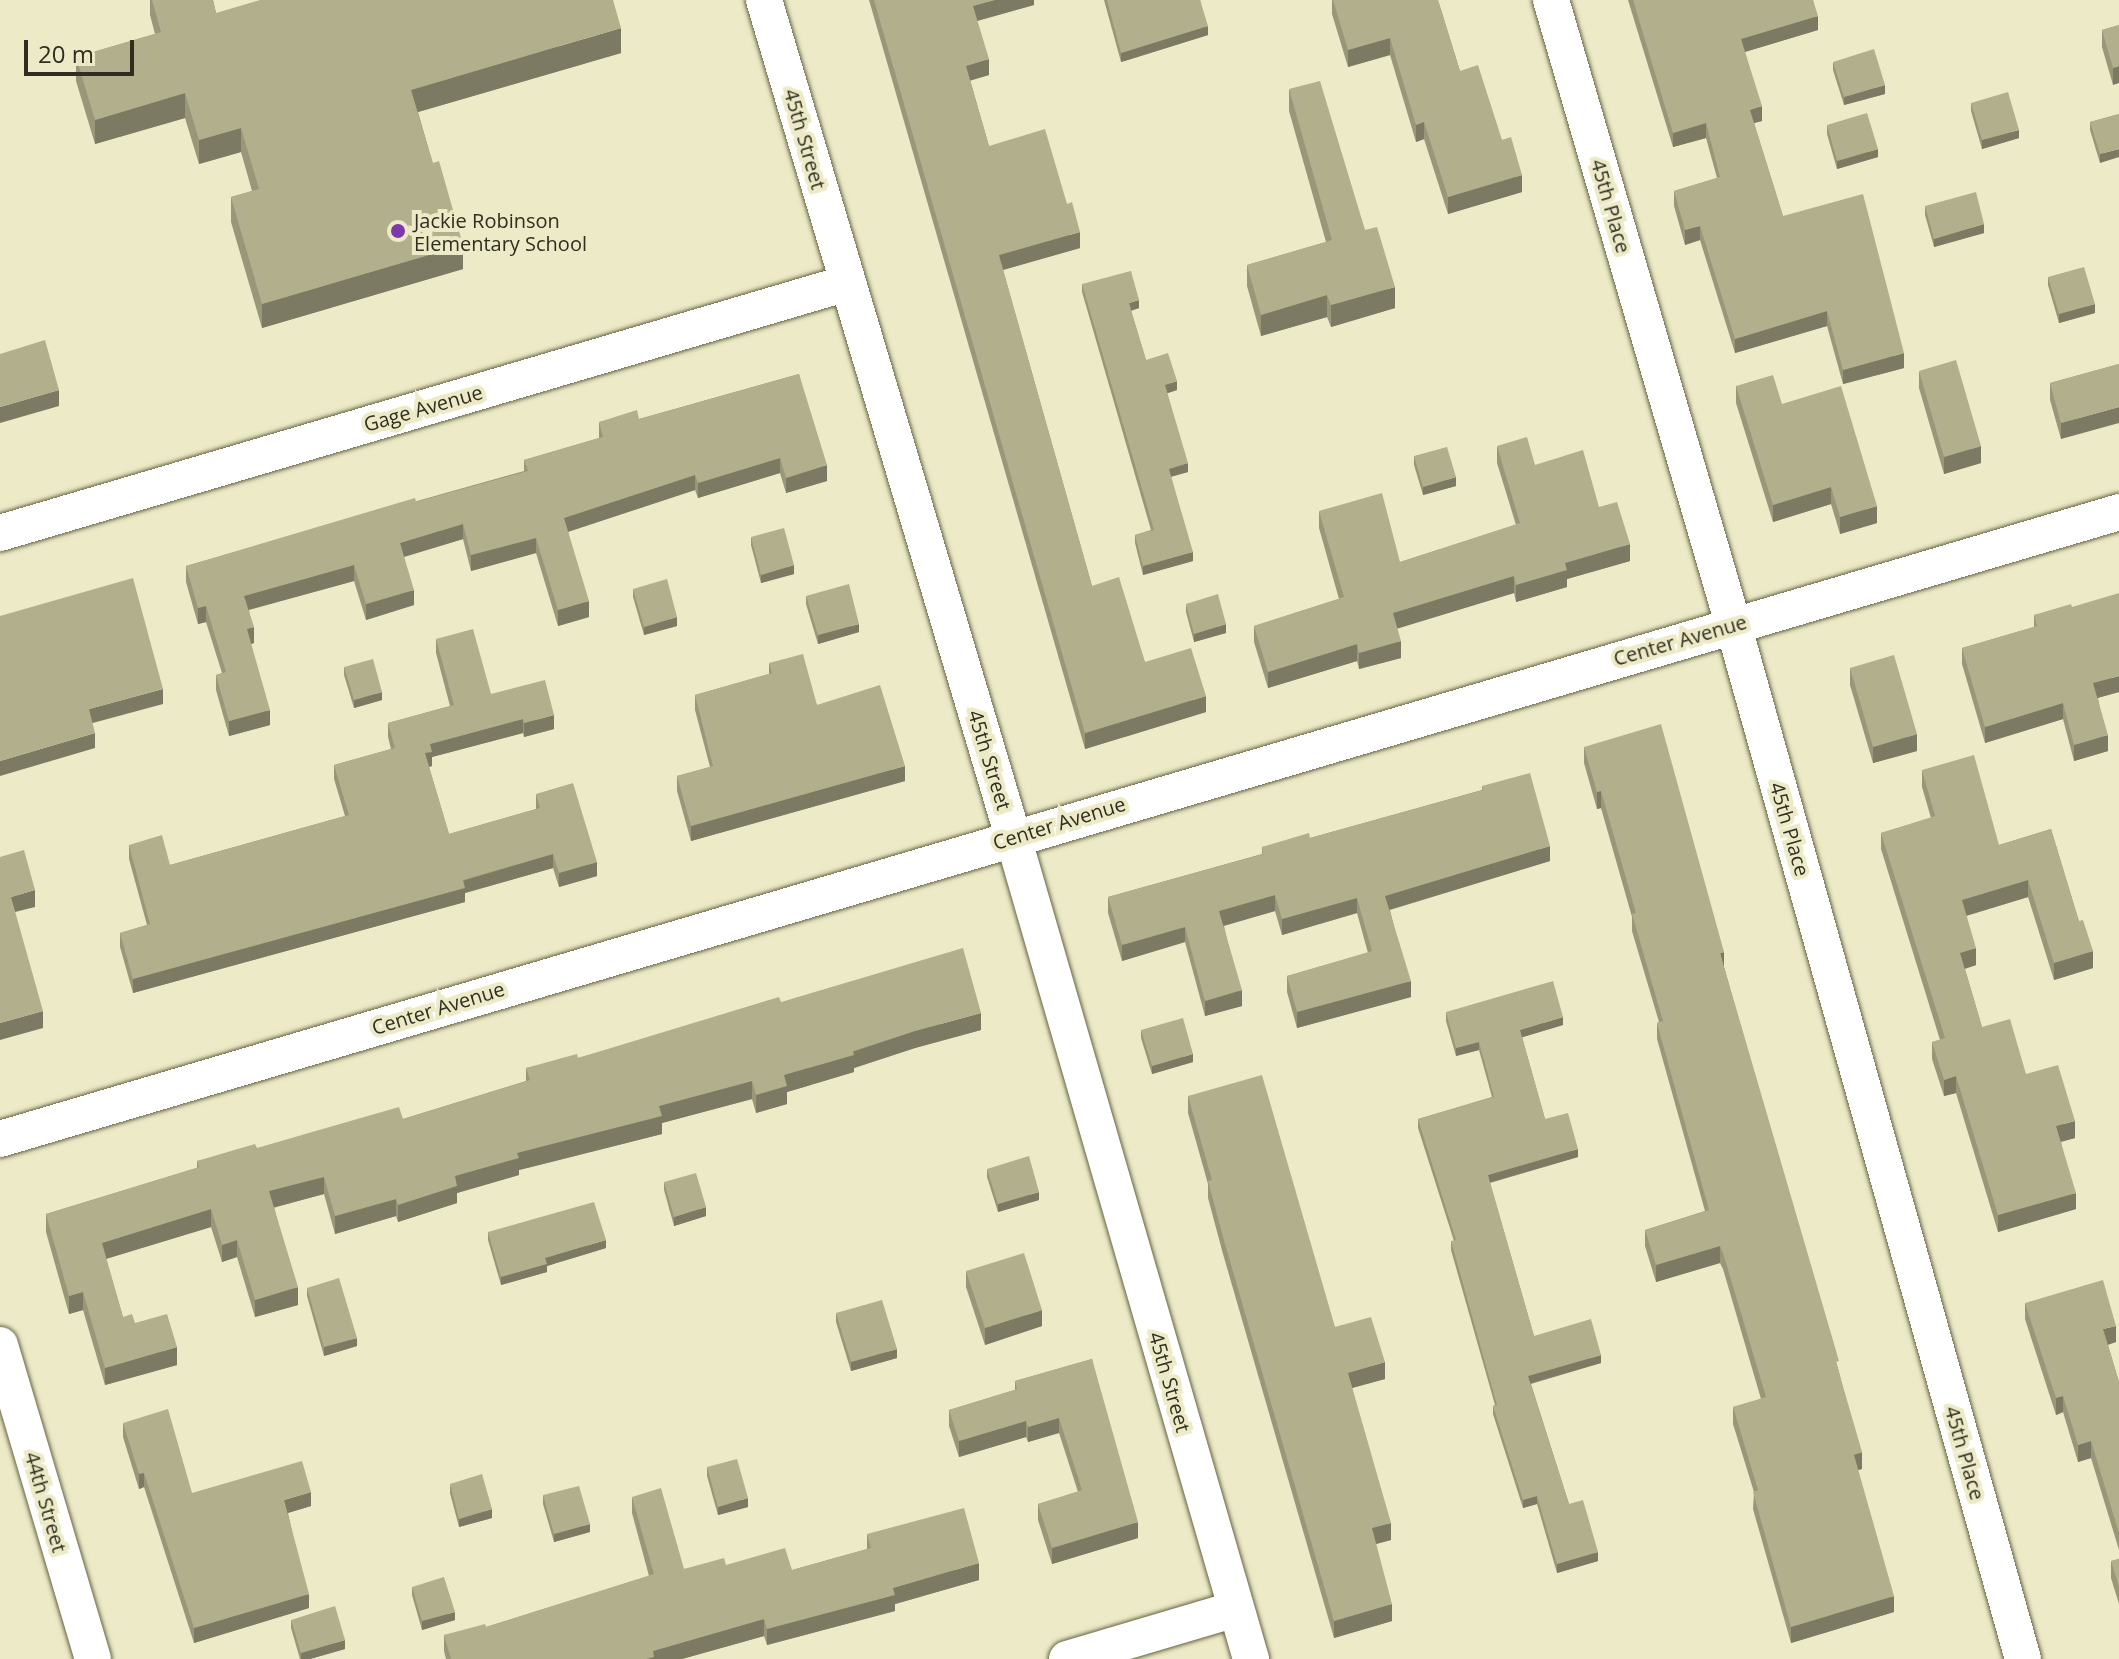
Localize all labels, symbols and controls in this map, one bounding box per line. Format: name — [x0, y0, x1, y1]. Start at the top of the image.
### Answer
scale bar — [28, 24, 138, 74]
text: 20 m — [38, 37, 94, 70]
street label: 45th Street — [779, 86, 831, 192]
street label: 45th Place — [1586, 156, 1636, 256]
place label: Jackie Robinson Elementary School — [414, 208, 587, 255]
marker: Jackie Robinson Elementary School — [389, 222, 407, 240]
street label: Gage Avenue — [361, 380, 485, 436]
street label: Center Avenue — [1611, 610, 1749, 670]
street label: 45th Street — [963, 707, 1017, 813]
street label: 45th Place — [1765, 779, 1815, 879]
street label: Center Avenue — [990, 791, 1128, 855]
street label: Center Avenue — [369, 976, 507, 1040]
street label: 45th Street — [1144, 1329, 1196, 1435]
street label: 45th Place — [1940, 1403, 1990, 1503]
street label: 44th Street — [20, 1449, 72, 1555]

